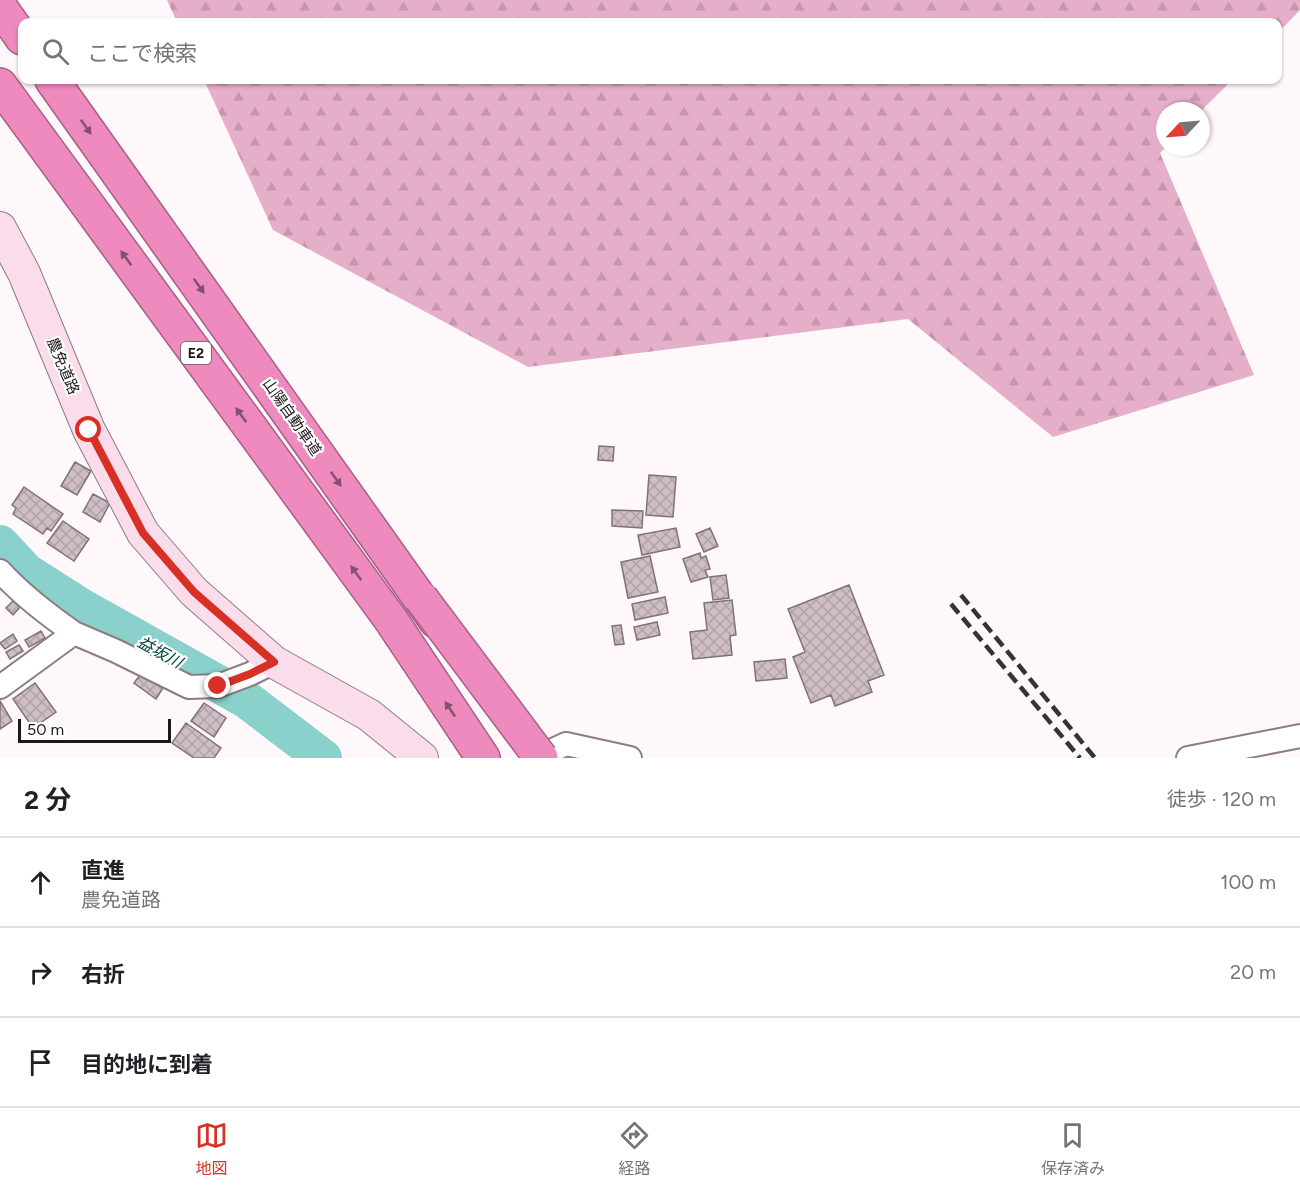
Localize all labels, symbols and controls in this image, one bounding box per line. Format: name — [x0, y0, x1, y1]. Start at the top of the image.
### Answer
search box — [18, 18, 1282, 84]
icon: search — [39, 35, 72, 68]
text: ここで検索 — [87, 40, 197, 67]
north arrow — [1156, 102, 1210, 156]
one-way arrow — [80, 119, 92, 135]
one-way arrow — [120, 250, 133, 266]
one-way arrow — [193, 278, 204, 294]
street label: 農免道路 — [43, 335, 83, 397]
road number: E2 — [181, 342, 211, 364]
street label: 山陽自動車道 — [259, 375, 325, 459]
one-way arrow — [236, 408, 248, 423]
route start — [75, 416, 101, 442]
one-way arrow — [330, 471, 342, 487]
one-way arrow — [351, 565, 363, 580]
water label: 益坂川 — [134, 632, 187, 673]
route end — [204, 672, 230, 698]
one-way arrow — [444, 702, 456, 718]
scale bar — [18, 716, 171, 744]
text: 50 m — [27, 720, 64, 739]
text: 2 分 — [24, 784, 71, 816]
text: 徒歩 · 120 m — [1167, 787, 1276, 811]
text: 直進 — [81, 857, 125, 884]
icon: ahead — [24, 866, 57, 899]
text: 100 m — [1220, 870, 1276, 894]
text: 農免道路 — [81, 888, 161, 912]
icon: right — [24, 956, 57, 989]
text: 20 m — [1230, 960, 1276, 984]
text: 右折 — [81, 961, 125, 988]
icon: arrive — [24, 1046, 57, 1079]
text: 目的地に到着 — [81, 1051, 213, 1078]
tab: 地図 — [195, 1119, 228, 1179]
tab: 経路 — [618, 1119, 651, 1179]
tab: 保存済み — [1041, 1119, 1105, 1179]

